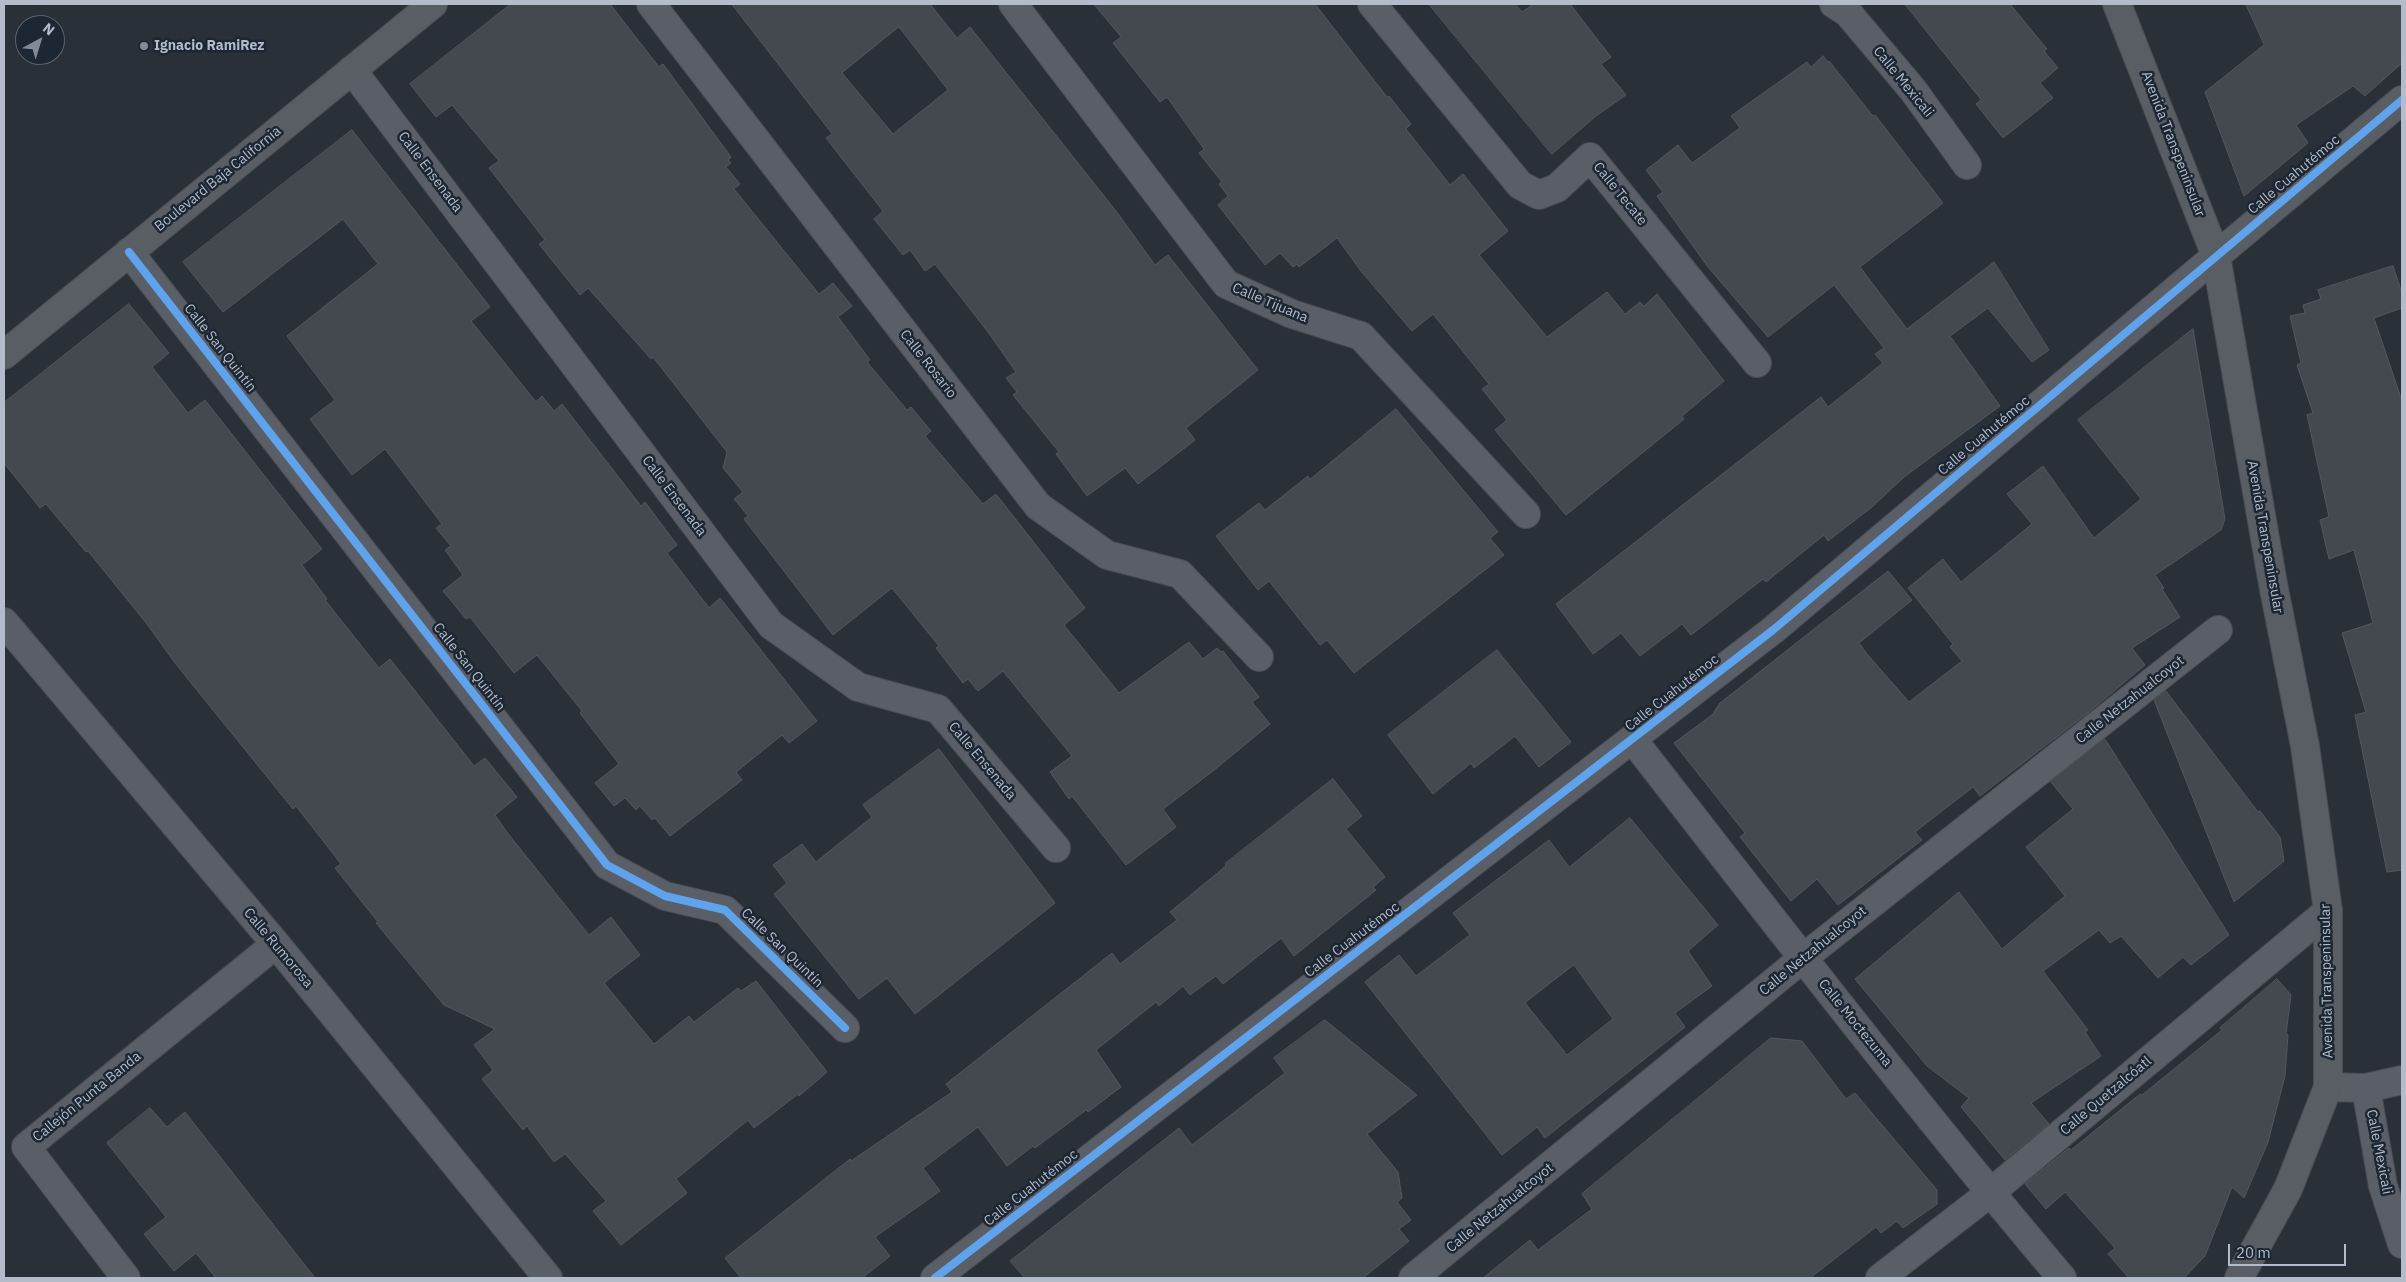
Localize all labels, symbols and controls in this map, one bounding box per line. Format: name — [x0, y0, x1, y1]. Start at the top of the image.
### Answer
north arrow — [15, 15, 65, 65]
text: N — [39, 19, 58, 39]
place label: Ignacio RamiRez — [154, 38, 265, 54]
marker: Ignacio RamiRez — [138, 40, 150, 52]
street label: Calle Mexicali — [1869, 43, 1937, 121]
street label: Avenida Transpeninsular — [2137, 69, 2209, 219]
street label: Boulevard Baja California — [151, 123, 285, 235]
street label: Calle Ensenada — [394, 128, 466, 216]
street label: Calle Cuahutémoc — [2245, 132, 2343, 218]
street label: Calle Tecate — [1589, 159, 1651, 229]
street label: Calle Tijuana — [1230, 280, 1310, 326]
street label: Calle San Quintín — [180, 301, 260, 395]
street label: Calle Rosario — [896, 326, 960, 402]
street label: Calle Cuahutémoc — [1935, 393, 2033, 479]
street label: Calle Ensenada — [638, 452, 710, 540]
street label: Avenida Transpeninsular — [2243, 459, 2287, 615]
street label: Calle San Quintín — [429, 620, 509, 714]
street label: Calle Cuahutémoc — [1622, 651, 1722, 735]
street label: Calle Netzahualcoyot — [2073, 653, 2187, 747]
street label: Calle Ensenada — [945, 719, 1019, 803]
street label: Calle Cuahutémoc — [1301, 899, 1403, 981]
street label: Calle Netzahualcoyot — [1756, 903, 1870, 999]
street label: Avenida Transpeninsular — [2317, 904, 2337, 1058]
street label: Calle Rumorosa — [240, 905, 316, 991]
street label: Calle San Quintín — [738, 905, 826, 991]
street label: Calle Moctezuma — [1815, 976, 1895, 1070]
street label: Callejón Punta Banda — [30, 1048, 144, 1146]
street label: Calle Quetzalcóatl — [2057, 1053, 2155, 1139]
street label: Calle Mexicali — [2363, 1108, 2395, 1196]
street label: Calle Cuahutémoc — [981, 1146, 1081, 1230]
street label: Calle Netzahualcoyot — [1443, 1160, 1557, 1256]
scale bar — [2231, 1234, 2348, 1266]
text: 20 m — [2236, 1243, 2271, 1262]

